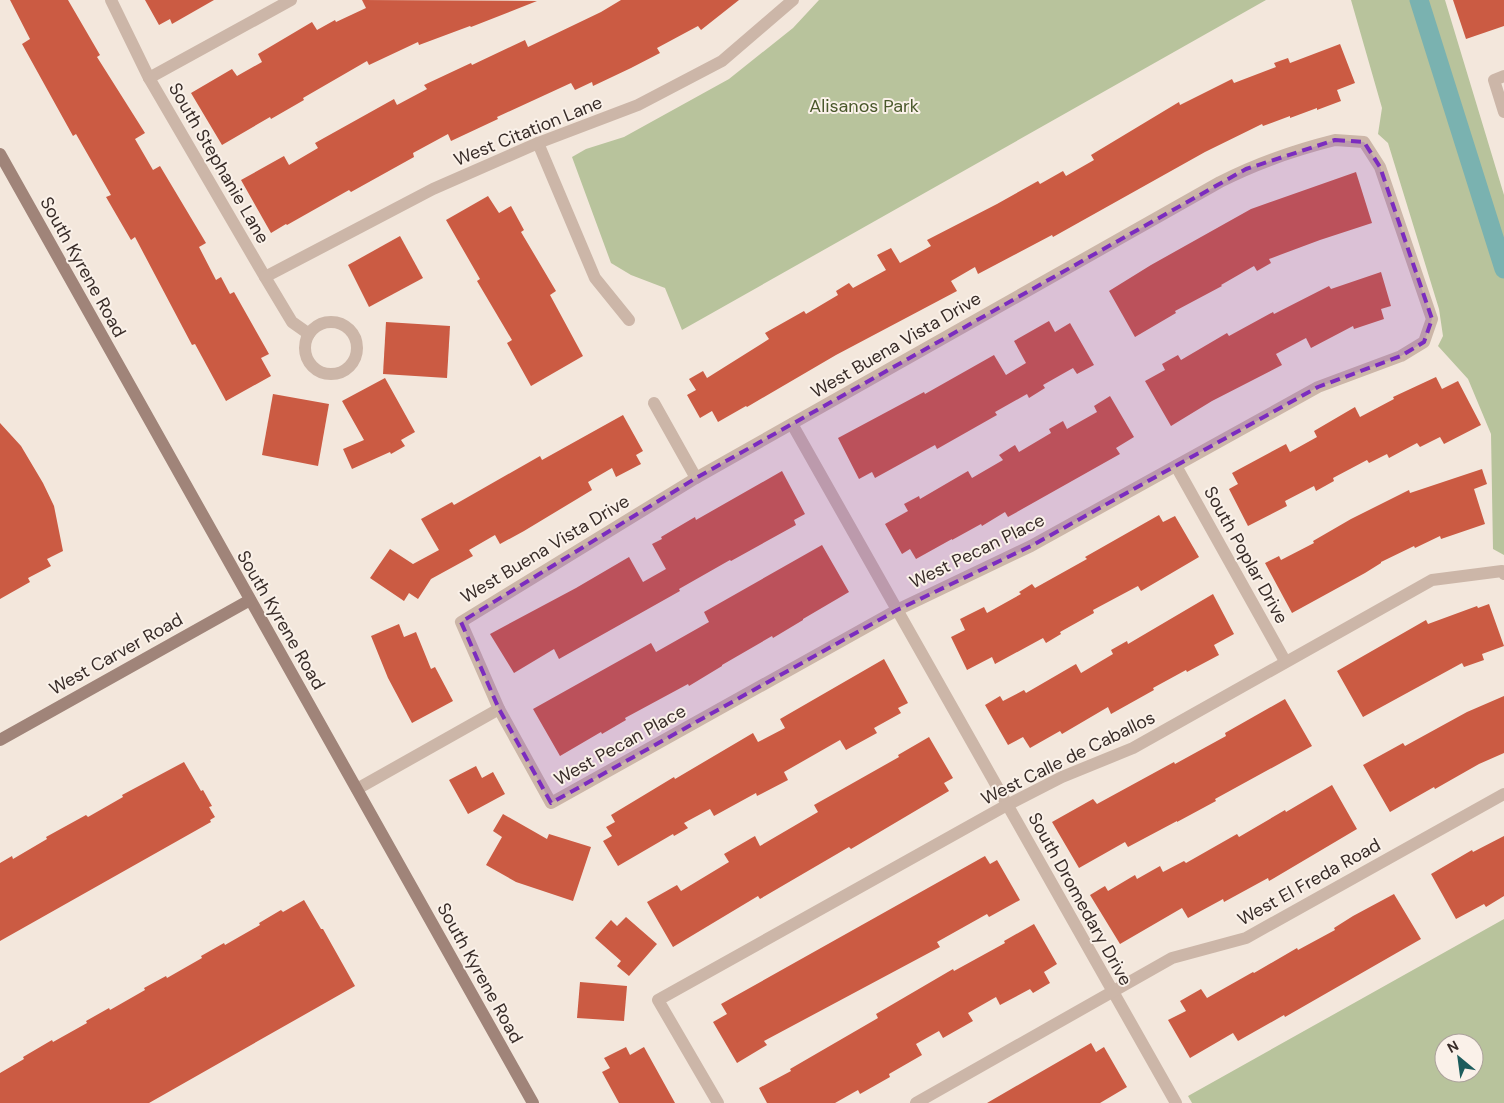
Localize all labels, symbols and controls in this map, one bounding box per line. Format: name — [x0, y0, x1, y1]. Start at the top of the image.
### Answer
street label: South Stephanie Lane — [163, 78, 275, 248]
street label: West Citation Lane — [450, 90, 606, 172]
park label: Alisanos Park — [809, 94, 919, 118]
street label: South Kyrene Road — [34, 193, 132, 341]
street label: West Buena Vista Drive — [807, 286, 985, 404]
street label: South Poplar Drive — [1198, 482, 1294, 628]
street label: West Buena Vista Drive — [456, 489, 634, 609]
street label: West Pecan Place — [906, 508, 1048, 594]
street label: South Kyrene Road — [231, 546, 331, 694]
street label: West Carver Road — [45, 607, 187, 701]
street label: West Pecan Place — [550, 699, 690, 791]
street label: West Calle de Caballos — [977, 705, 1159, 811]
street label: South Dromedary Drive — [1022, 808, 1138, 990]
street label: West El Freda Road — [1233, 833, 1385, 931]
street label: South Kyrene Road — [431, 899, 529, 1047]
north arrow — [1434, 1033, 1484, 1083]
text: N — [1444, 1036, 1462, 1057]

